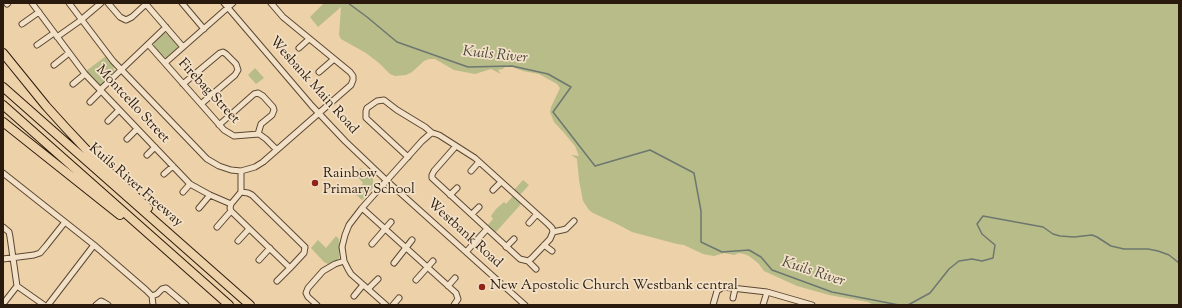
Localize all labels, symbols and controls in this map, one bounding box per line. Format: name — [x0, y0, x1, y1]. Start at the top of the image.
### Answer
street label: Wesbank Main Road — [265, 34, 361, 138]
water label: Kuils River — [462, 44, 528, 68]
street label: Firebag Street — [174, 56, 242, 128]
street label: Montcello Street — [92, 63, 172, 147]
street label: Kuils River Freeway — [85, 141, 185, 231]
place label: Rainbow Primary School — [323, 167, 415, 200]
marker: Rainbow Primary School — [310, 178, 320, 188]
street label: Westbank Road — [423, 196, 505, 272]
water label: Kuils River — [779, 254, 847, 292]
place label: New Apostolic Church Westbank central — [490, 279, 738, 295]
marker: New Apostolic Church Westbank central — [477, 282, 487, 292]

